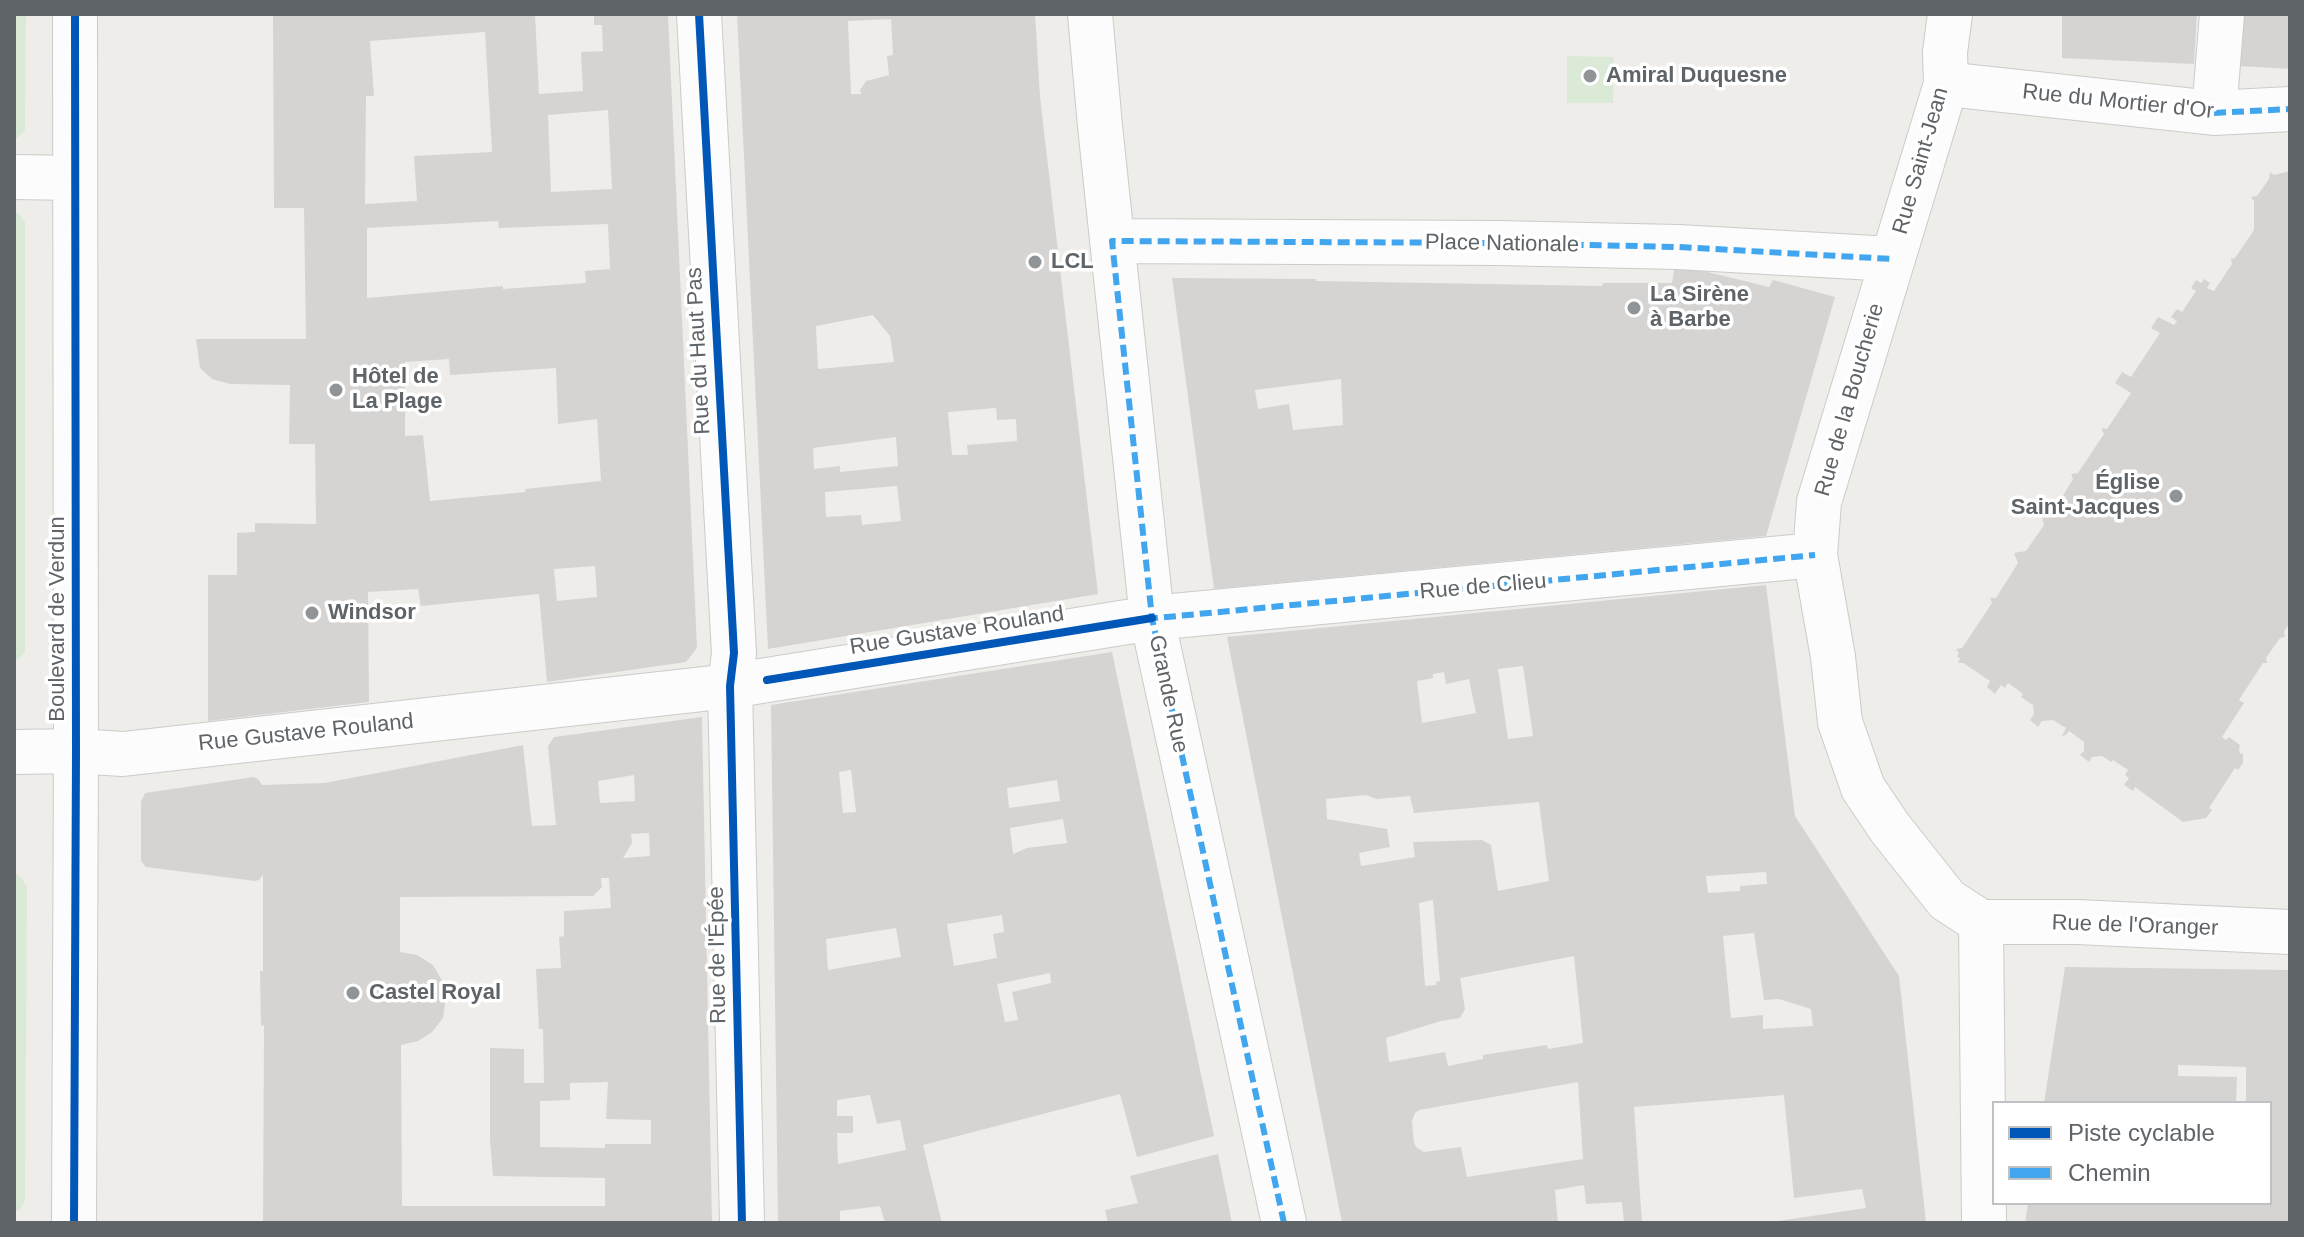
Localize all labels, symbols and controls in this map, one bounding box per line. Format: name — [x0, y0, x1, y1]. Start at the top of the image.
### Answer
place label: Amiral Duquesne — [1606, 63, 1787, 89]
marker: Amiral Duquesne — [1581, 67, 1599, 85]
street label: Rue du Mortier d'Or — [2021, 79, 2215, 125]
street label: Rue Saint-Jean — [1887, 84, 1955, 238]
street label: Place Nationale — [1425, 229, 1579, 259]
place label: LCL — [1051, 249, 1094, 275]
marker: LCL — [1026, 253, 1044, 271]
street label: Rue du Haut Pas — [681, 267, 717, 435]
place label: La Sirène à Barbe — [1650, 282, 1749, 334]
marker: La Sirène à Barbe — [1625, 299, 1643, 317]
street label: Rue de la Boucherie — [1810, 301, 1890, 499]
place label: Hôtel de La Plage — [352, 364, 442, 416]
marker: Hôtel de La Plage — [327, 381, 345, 399]
place label: Église Saint-Jacques — [2011, 470, 2160, 522]
marker: Église Saint-Jacques — [2167, 487, 2185, 505]
street label: Boulevard de Verdun — [45, 516, 71, 722]
street label: Rue de Clieu — [1418, 568, 1548, 606]
place label: Windsor — [328, 600, 416, 626]
street label: Rue Gustave Rouland — [848, 601, 1066, 661]
marker: Windsor — [303, 604, 321, 622]
street label: Grande Rue — [1143, 633, 1193, 755]
street label: Rue Gustave Rouland — [197, 709, 415, 757]
street label: Rue de l'Épée — [704, 886, 732, 1024]
street label: Rue de l'Oranger — [2051, 910, 2219, 942]
place label: Castel Royal — [369, 980, 501, 1006]
marker: Castel Royal — [344, 984, 362, 1002]
legend — [1992, 1101, 2272, 1205]
text: Piste cyclable — [2068, 1119, 2215, 1146]
text: Chemin — [2068, 1159, 2151, 1186]

